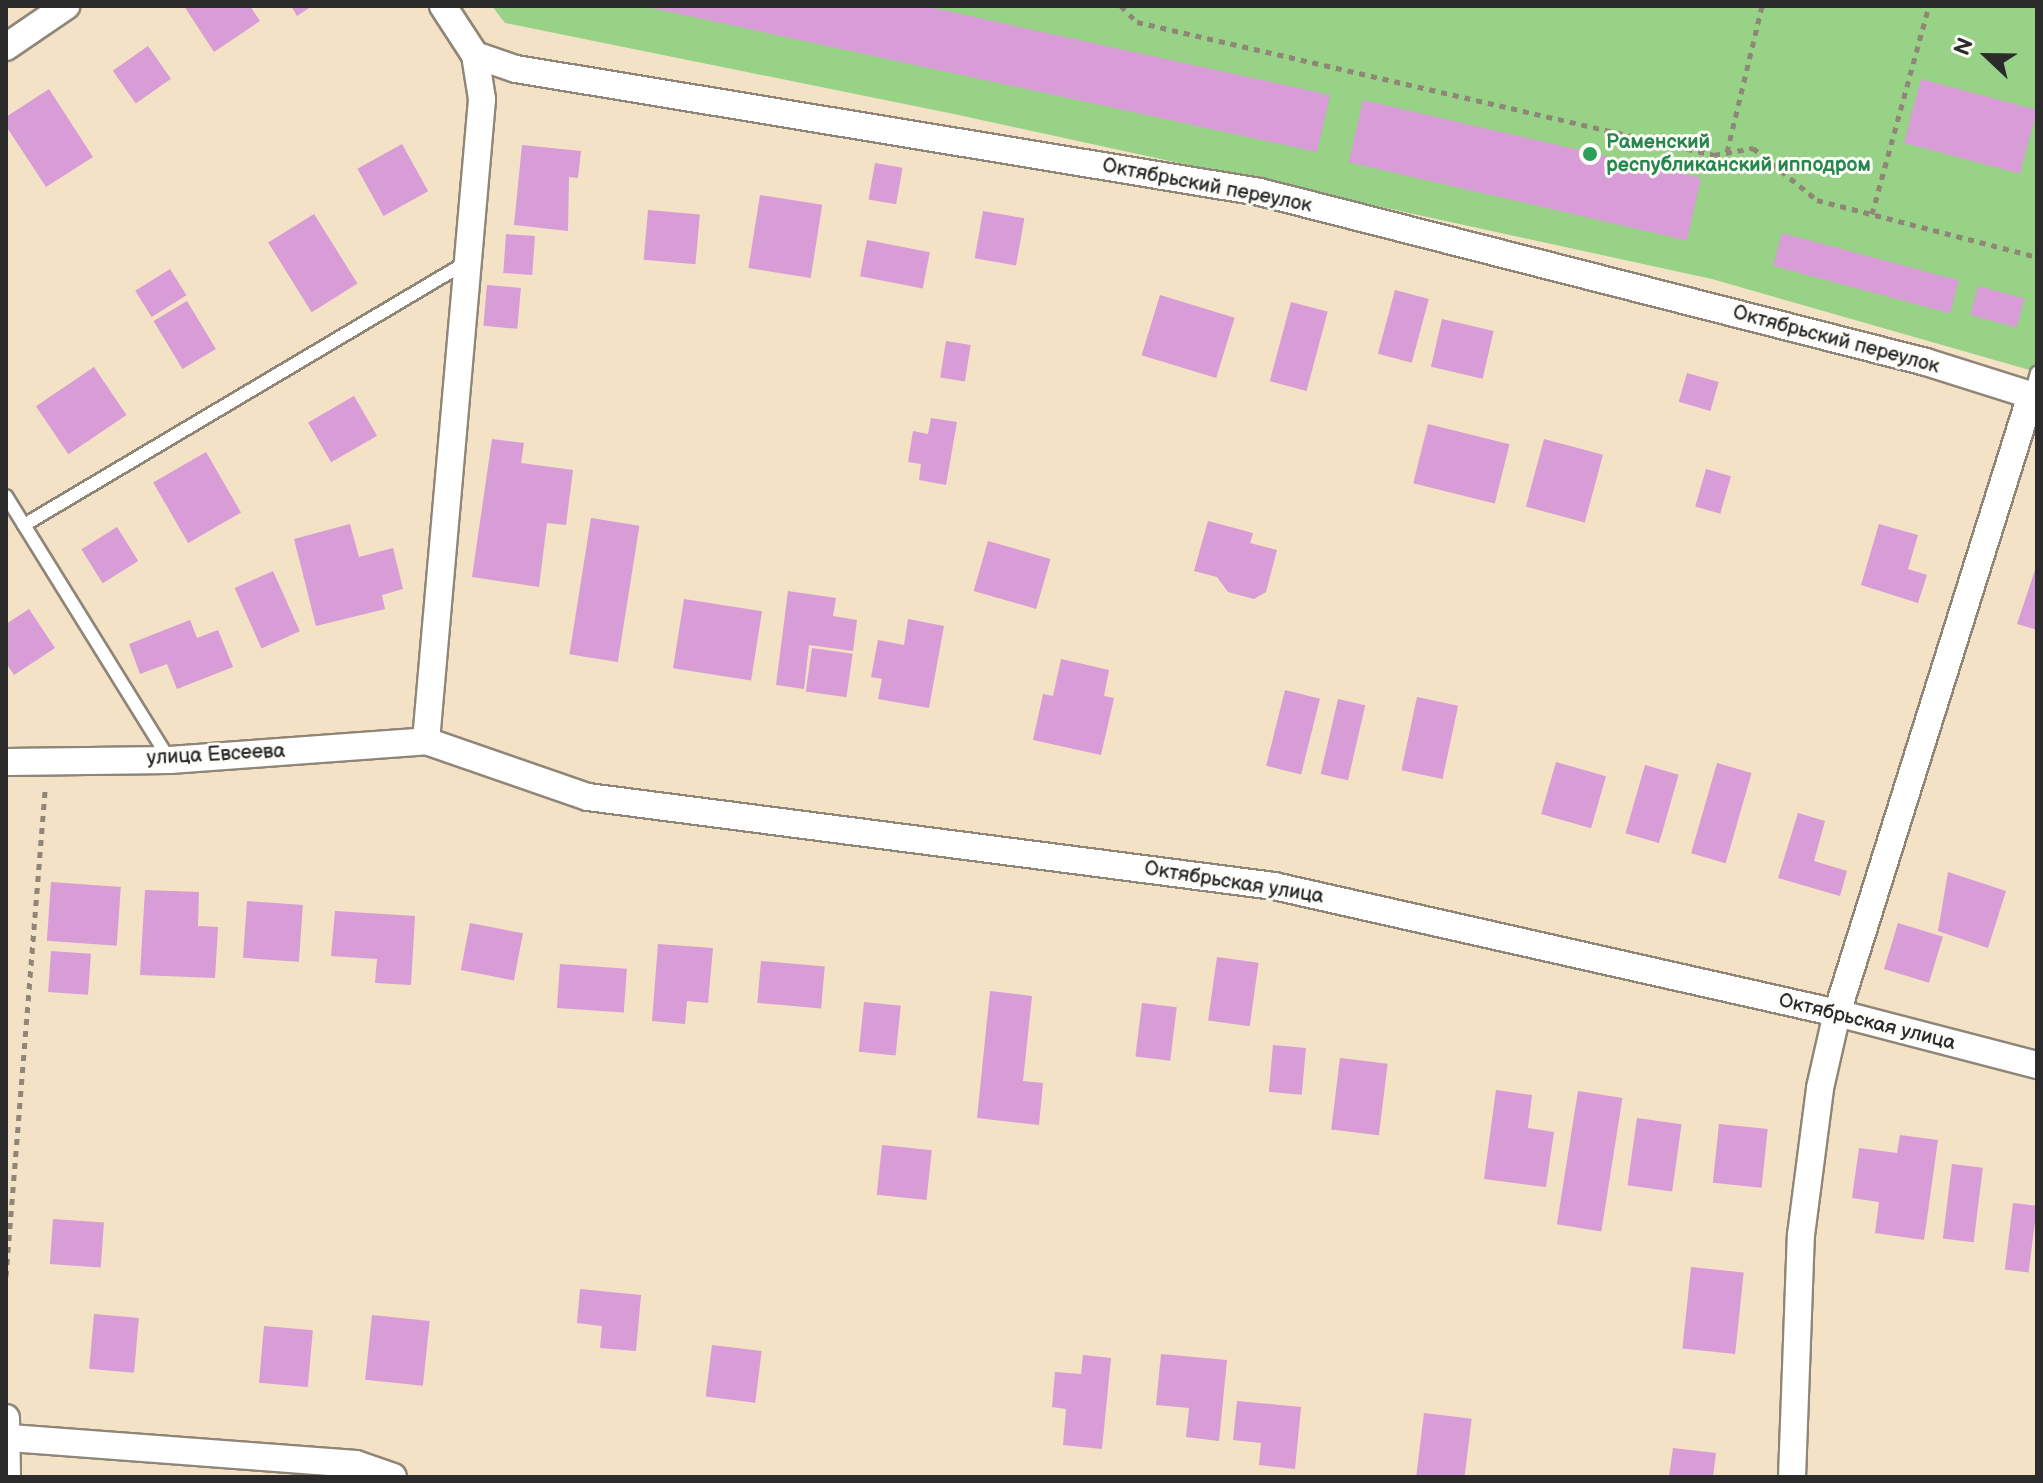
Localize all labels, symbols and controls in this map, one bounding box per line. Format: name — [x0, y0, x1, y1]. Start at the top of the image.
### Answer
north arrow — [1947, 16, 2027, 96]
text: N — [1949, 34, 1980, 60]
place label: Раменский республиканский ипподром — [1606, 130, 1871, 177]
marker: Раменский республиканский ипподром — [1581, 145, 1599, 163]
street label: Октябрьский переулок — [1100, 154, 1314, 218]
street label: Октябрьский переулок — [1730, 301, 1942, 379]
street label: улица Евсеева — [146, 739, 286, 771]
street label: Октябрьская улица — [1143, 857, 1325, 909]
street label: Октябрьская улица — [1776, 988, 1958, 1056]

